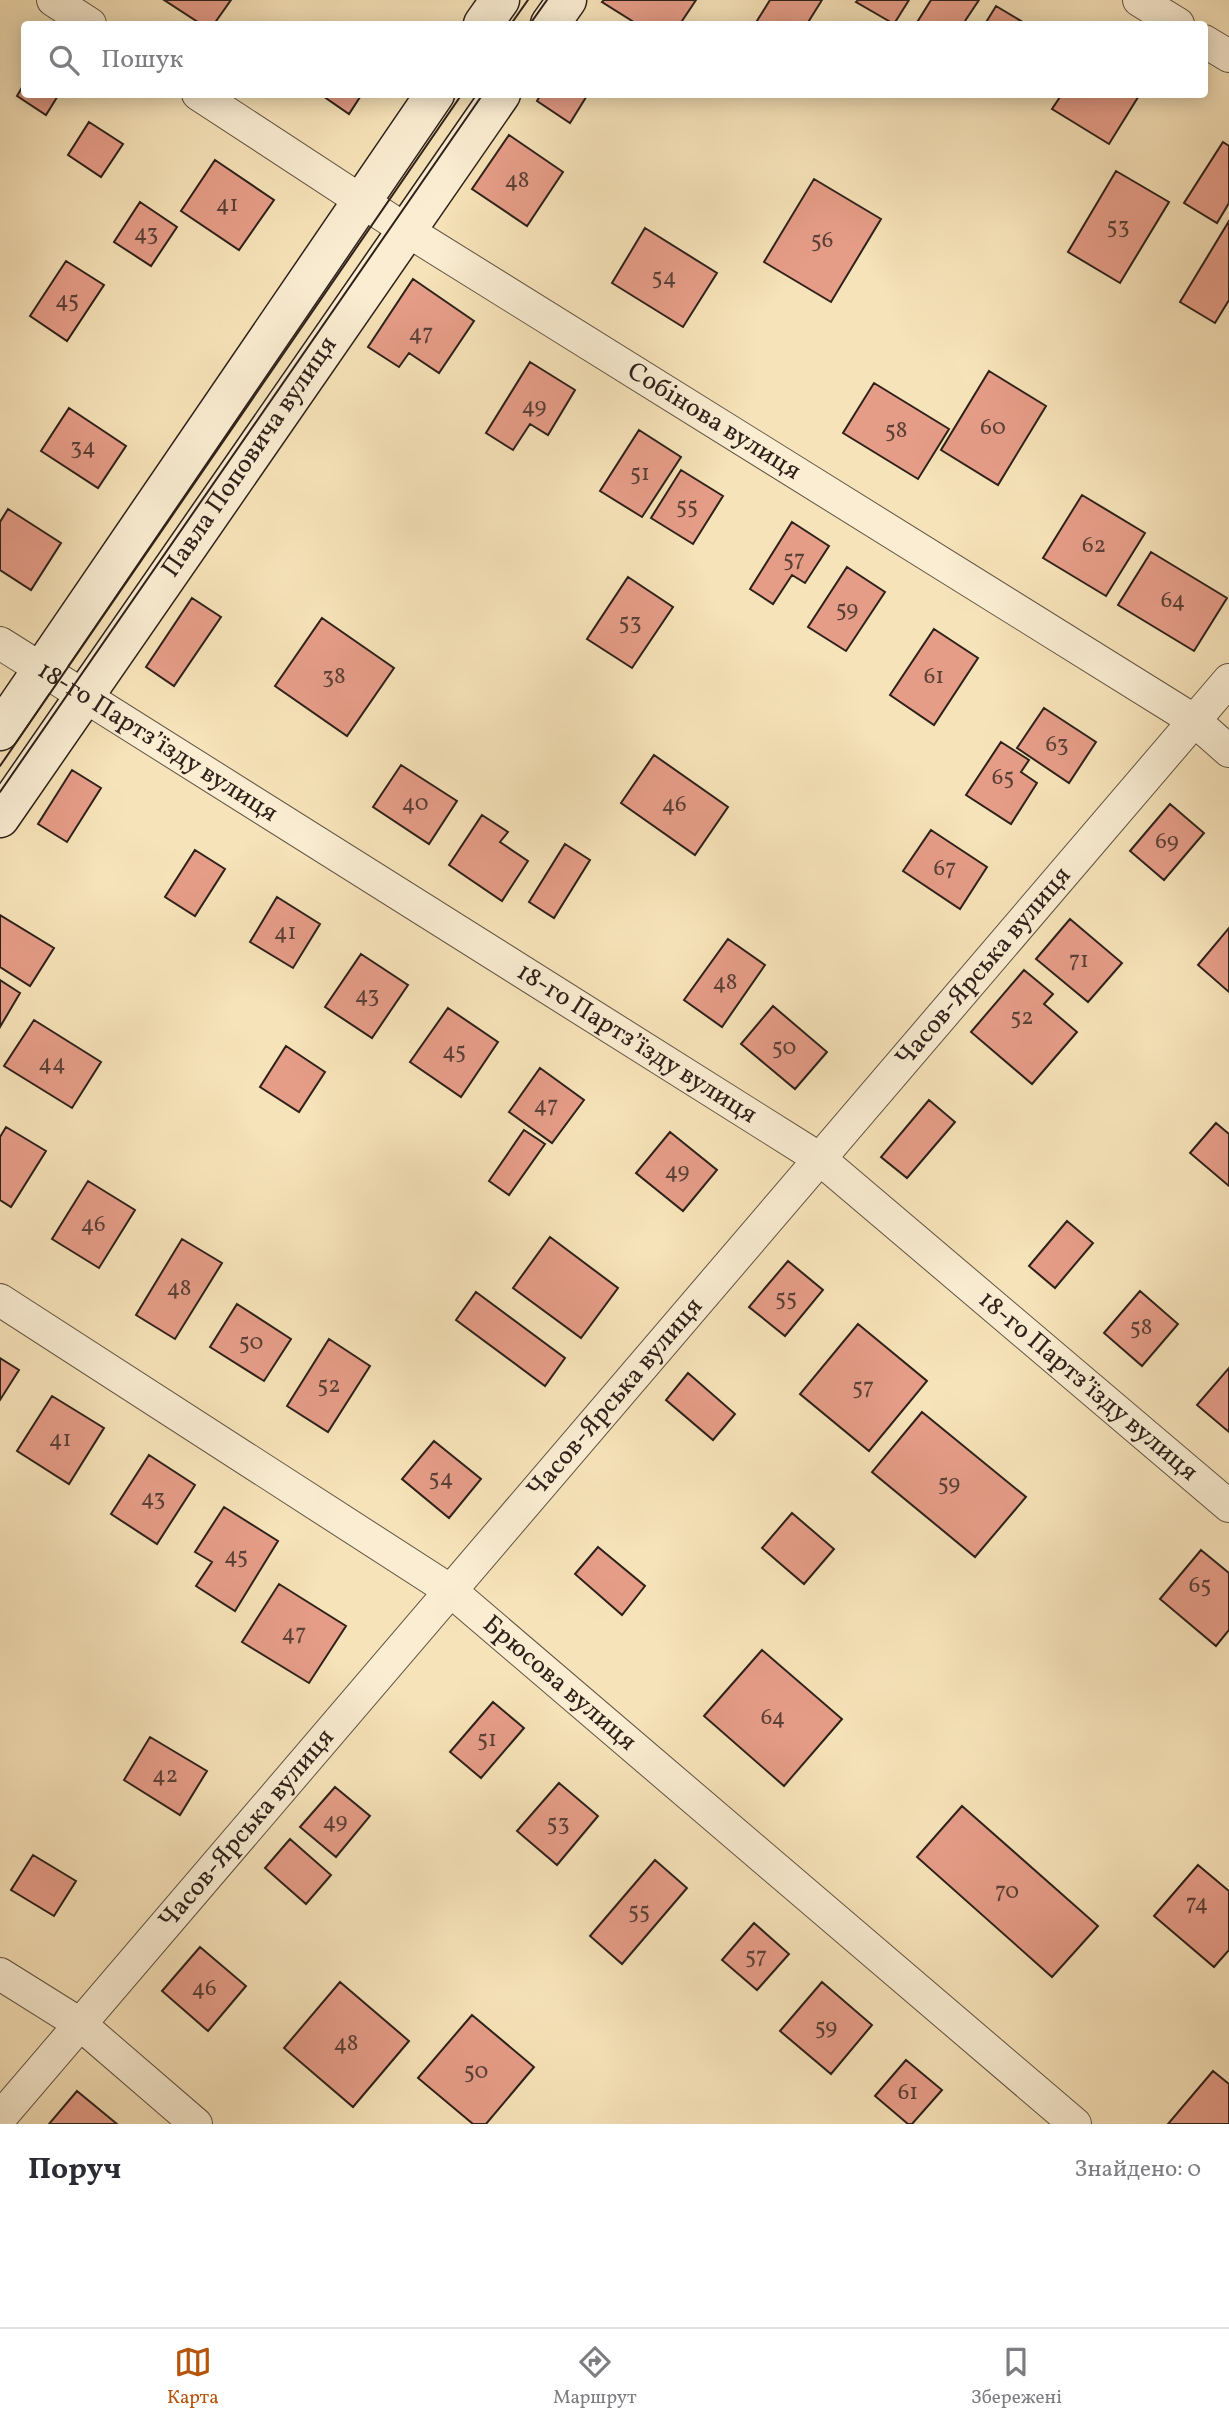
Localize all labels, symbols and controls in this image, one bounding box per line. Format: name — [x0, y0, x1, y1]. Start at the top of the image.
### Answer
search box — [21, 21, 1208, 98]
icon: search — [45, 41, 83, 79]
text: Пошук — [101, 42, 183, 78]
house number: 48 — [505, 165, 529, 197]
house number: 41 — [216, 189, 238, 221]
house number: 53 — [1107, 211, 1129, 243]
house number: 43 — [134, 218, 158, 250]
house number: 56 — [811, 225, 833, 257]
house number: 54 — [652, 262, 676, 294]
house number: 45 — [55, 285, 79, 317]
house number: 47 — [409, 318, 433, 350]
street label: Павла Поповича вулиця — [154, 329, 346, 585]
street label: Собінова вулиця — [620, 354, 808, 489]
house number: 49 — [522, 391, 547, 423]
house number: 60 — [980, 412, 1006, 444]
house number: 58 — [885, 415, 907, 447]
house number: 34 — [70, 432, 96, 464]
house number: 51 — [630, 458, 650, 490]
house number: 55 — [676, 491, 698, 523]
house number: 62 — [1082, 530, 1106, 562]
house number: 57 — [783, 544, 805, 576]
house number: 64 — [1161, 585, 1185, 617]
house number: 59 — [836, 594, 858, 626]
house number: 53 — [619, 607, 641, 639]
street label: 18-го Партз’їзду вулиця — [30, 653, 285, 831]
house number: 38 — [322, 661, 346, 693]
house number: 61 — [924, 661, 944, 693]
house number: 63 — [1045, 729, 1069, 761]
house number: 65 — [992, 762, 1014, 794]
house number: 40 — [401, 788, 429, 820]
house number: 46 — [661, 789, 687, 821]
house number: 69 — [1155, 826, 1179, 858]
house number: 67 — [934, 853, 956, 885]
street label: Часов-Ярська вулиця — [888, 859, 1080, 1075]
house number: 41 — [274, 917, 296, 949]
house number: 71 — [1069, 945, 1089, 977]
street label: 18-го Партз’їзду вулиця — [509, 954, 764, 1133]
house number: 48 — [713, 967, 737, 999]
house number: 43 — [355, 980, 379, 1012]
house number: 52 — [1010, 1002, 1034, 1034]
house number: 50 — [772, 1032, 796, 1064]
house number: 45 — [442, 1036, 466, 1068]
house number: 44 — [38, 1048, 66, 1080]
house number: 47 — [534, 1090, 558, 1122]
house number: 49 — [665, 1156, 690, 1188]
house number: 46 — [80, 1209, 106, 1241]
house number: 48 — [167, 1273, 191, 1305]
house number: 55 — [775, 1283, 797, 1315]
street label: 18-го Партз’їзду вулиця — [970, 1283, 1205, 1490]
street label: Часов-Ярська вулиця — [519, 1290, 711, 1506]
house number: 58 — [1130, 1312, 1152, 1344]
house number: 50 — [239, 1327, 263, 1359]
house number: 52 — [317, 1370, 341, 1402]
house number: 57 — [852, 1372, 874, 1404]
house number: 41 — [49, 1424, 71, 1456]
house number: 54 — [429, 1463, 453, 1495]
house number: 59 — [938, 1468, 960, 1500]
house number: 43 — [141, 1483, 165, 1515]
house number: 45 — [224, 1541, 248, 1573]
house number: 65 — [1189, 1570, 1211, 1602]
street label: Брюсова вулиця — [474, 1607, 644, 1760]
house number: 47 — [282, 1618, 306, 1650]
house number: 64 — [761, 1702, 785, 1734]
street label: Часов-Ярська вулиця — [151, 1721, 343, 1937]
house number: 51 — [477, 1724, 497, 1756]
house number: 42 — [152, 1760, 178, 1792]
house number: 49 — [323, 1806, 348, 1838]
house number: 53 — [547, 1808, 569, 1840]
house number: 70 — [995, 1876, 1019, 1908]
house number: 74 — [1186, 1888, 1208, 1920]
house number: 55 — [628, 1896, 650, 1928]
house number: 57 — [745, 1941, 767, 1973]
house number: 46 — [191, 1973, 217, 2005]
house number: 59 — [815, 2012, 837, 2044]
house number: 48 — [334, 2028, 358, 2060]
house number: 50 — [464, 2056, 488, 2088]
house number: 61 — [898, 2077, 918, 2109]
text: Поруч — [28, 2149, 121, 2191]
text: Знайдено: 0 — [1074, 2154, 1201, 2186]
tab: Карта — [167, 2343, 219, 2411]
tab: Маршрут — [553, 2343, 637, 2411]
tab: Збережені — [971, 2343, 1062, 2411]

